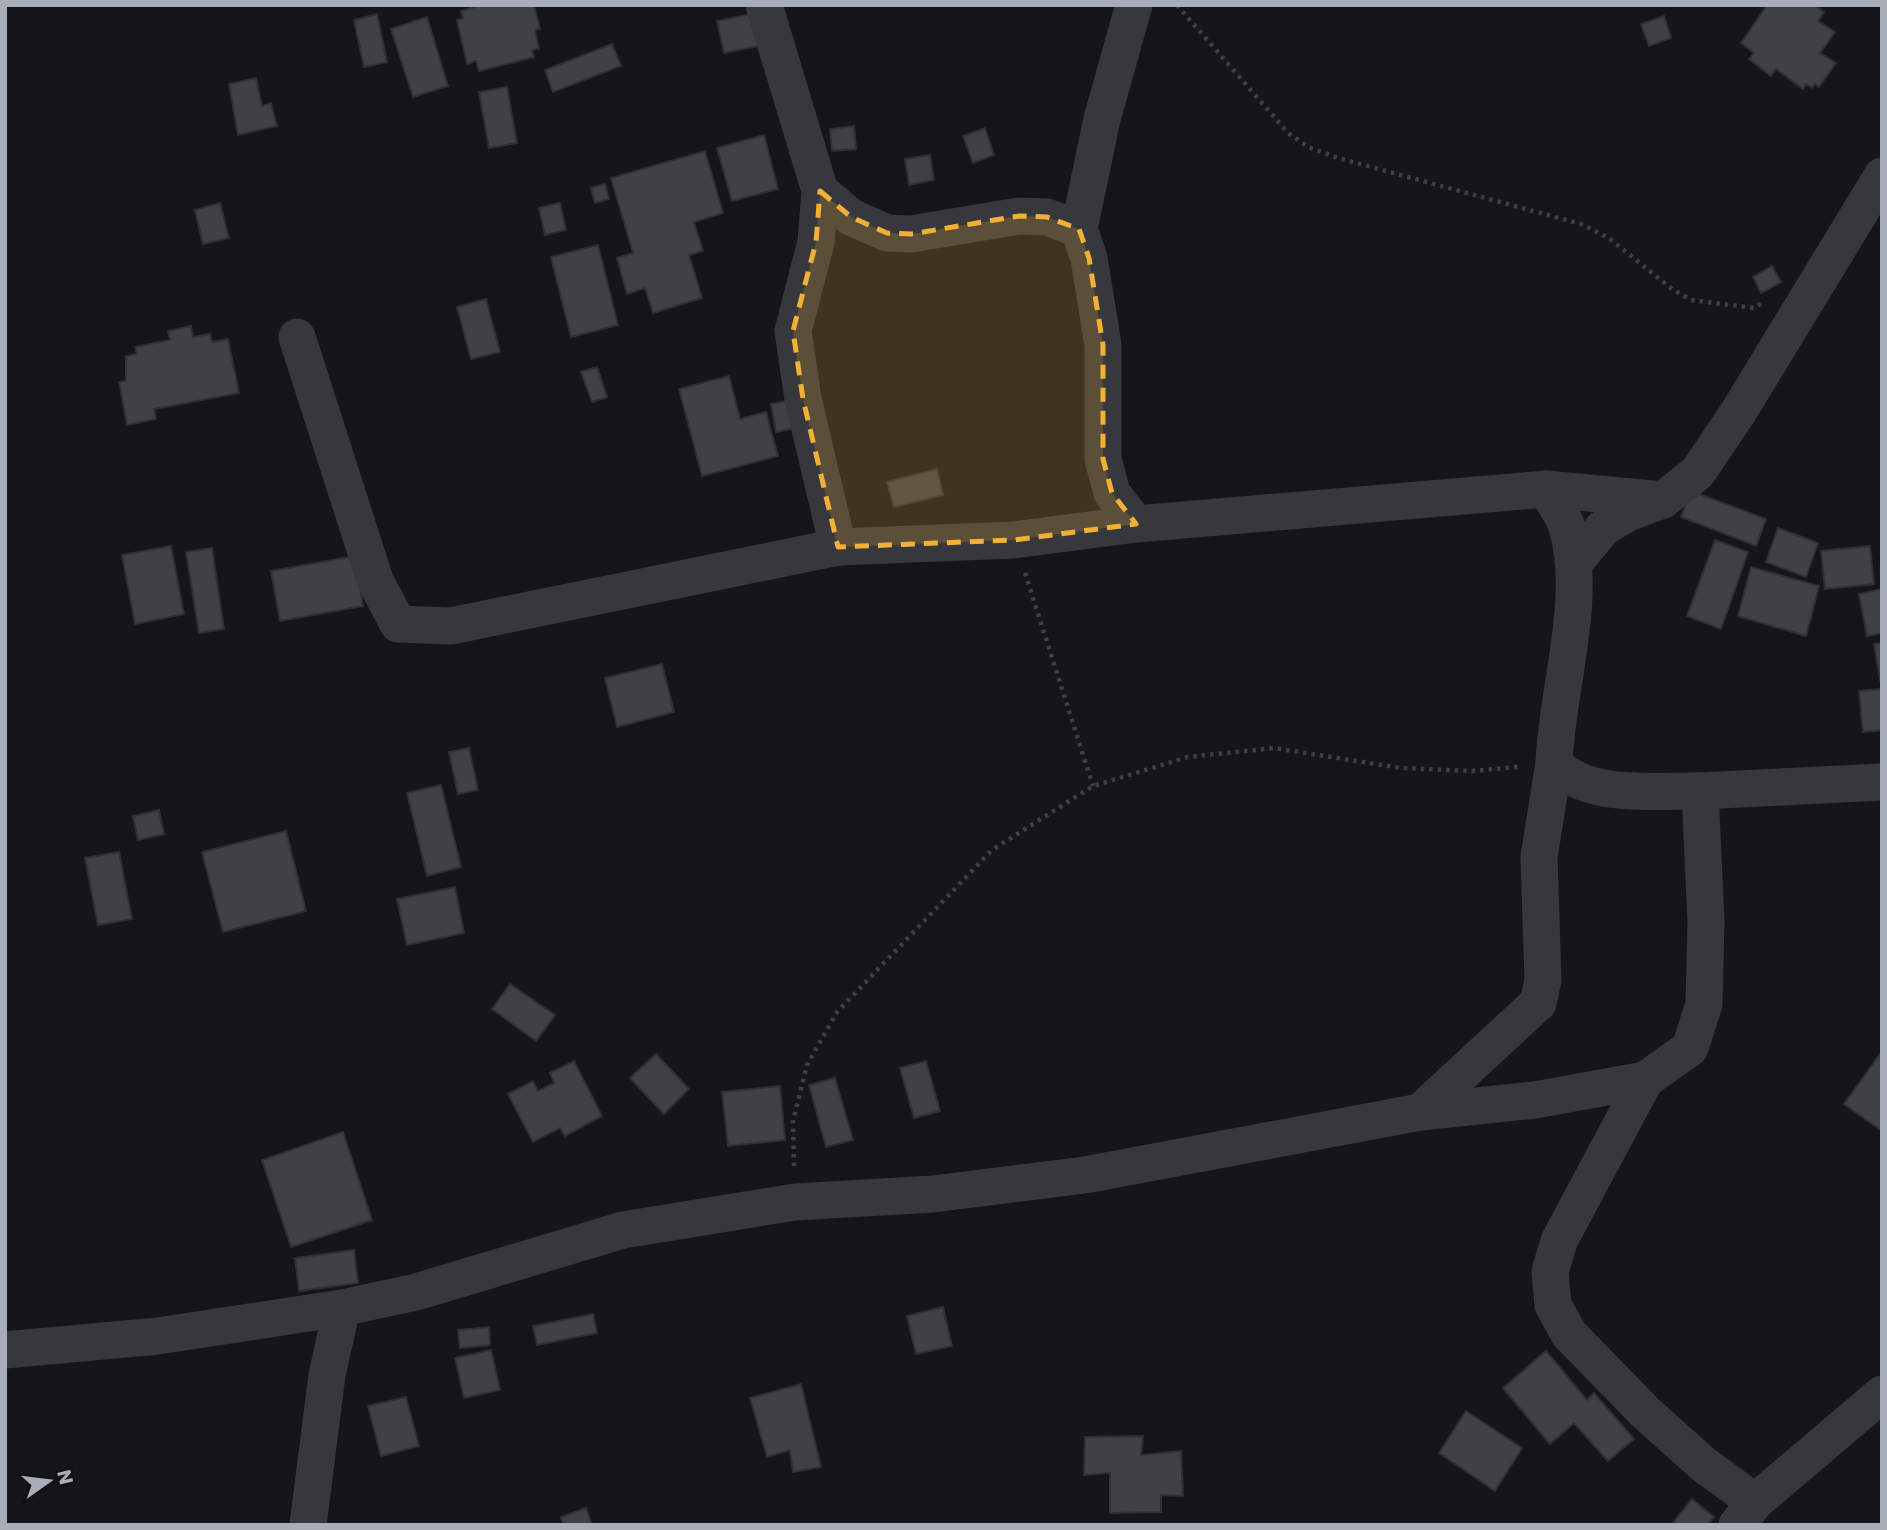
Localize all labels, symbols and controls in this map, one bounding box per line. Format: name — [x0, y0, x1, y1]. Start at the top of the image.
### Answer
north arrow — [14, 1446, 84, 1516]
text: N — [50, 1467, 80, 1487]

